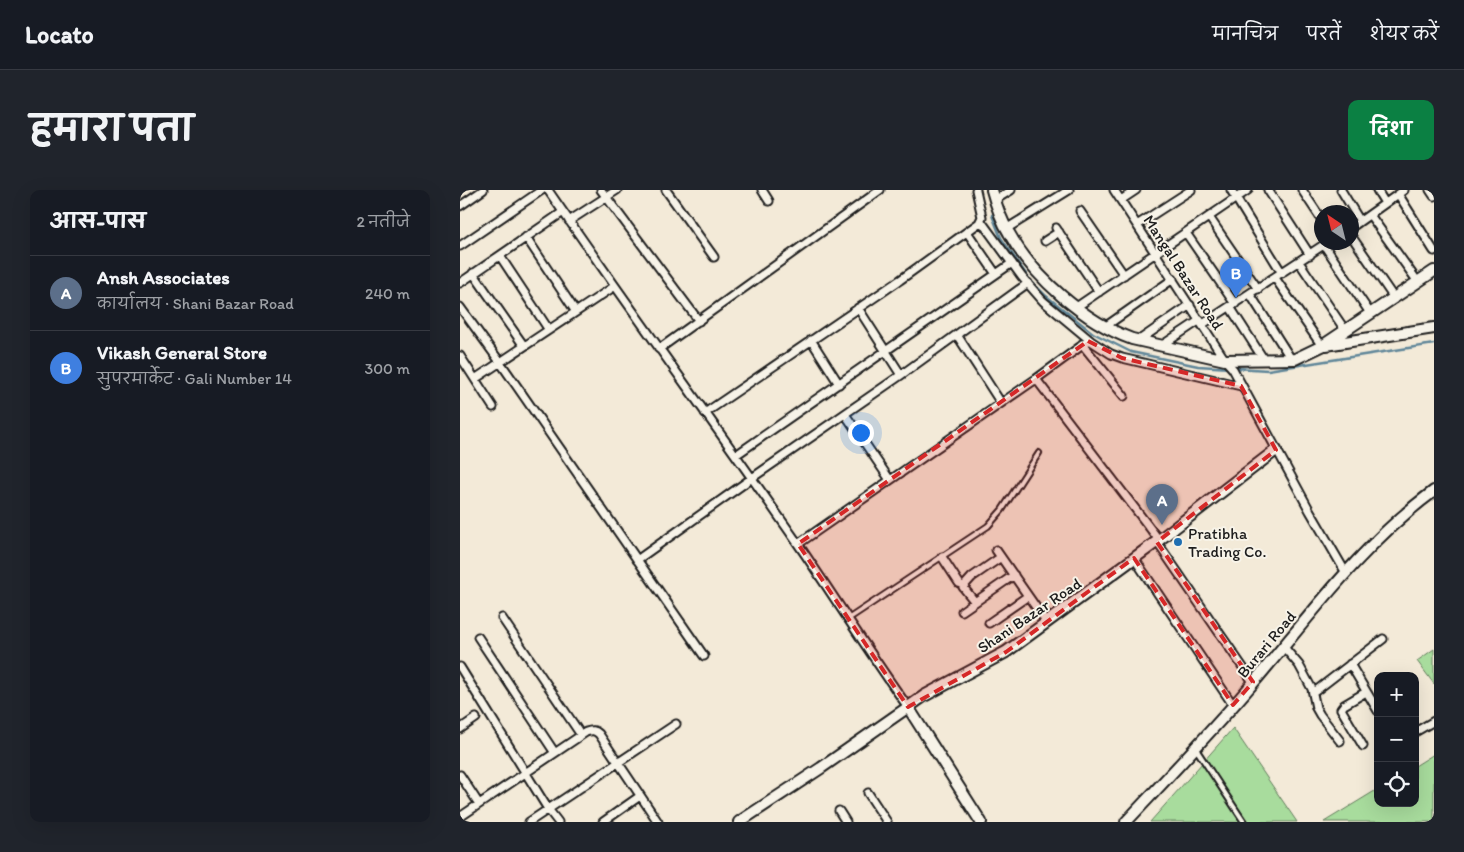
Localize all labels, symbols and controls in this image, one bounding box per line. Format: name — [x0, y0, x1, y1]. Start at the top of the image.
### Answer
text: Locato — [25, 20, 94, 49]
text: मानचित्र — [1212, 23, 1278, 45]
text: परतें — [1306, 23, 1342, 45]
text: शेयर करें — [1370, 23, 1439, 45]
button: दिशा — [1348, 100, 1434, 160]
text: हमारा पता — [30, 107, 193, 149]
north arrow — [1314, 205, 1359, 250]
text: आस-पास — [50, 208, 146, 233]
street label: Mangal Bazar Road — [1139, 211, 1228, 334]
text: 2 नतीजे — [356, 212, 410, 231]
pin: B — [1220, 257, 1252, 298]
text: Ansh Associates — [97, 266, 230, 289]
text: A — [61, 284, 71, 303]
text: 240 m — [365, 284, 410, 303]
text: कार्यालय · Shani Bazar Road — [97, 294, 294, 313]
text: Vikash General Store — [97, 341, 267, 364]
text: B — [61, 359, 71, 378]
text: 300 m — [365, 359, 410, 378]
text: सुपरमार्केट · Gali Number 14 — [97, 369, 292, 388]
your location — [848, 420, 874, 446]
pin: A — [1146, 484, 1178, 525]
place label: Pratibha Trading Co. — [1188, 524, 1266, 561]
marker: Pratibha Trading Co. — [1172, 536, 1184, 548]
street label: Shani Bazar Road — [974, 573, 1085, 657]
street label: Burari Road — [1233, 607, 1300, 682]
map controls — [1374, 672, 1419, 807]
button: + — [1374, 672, 1419, 717]
button: − — [1374, 717, 1419, 762]
button: locate — [1374, 762, 1419, 807]

